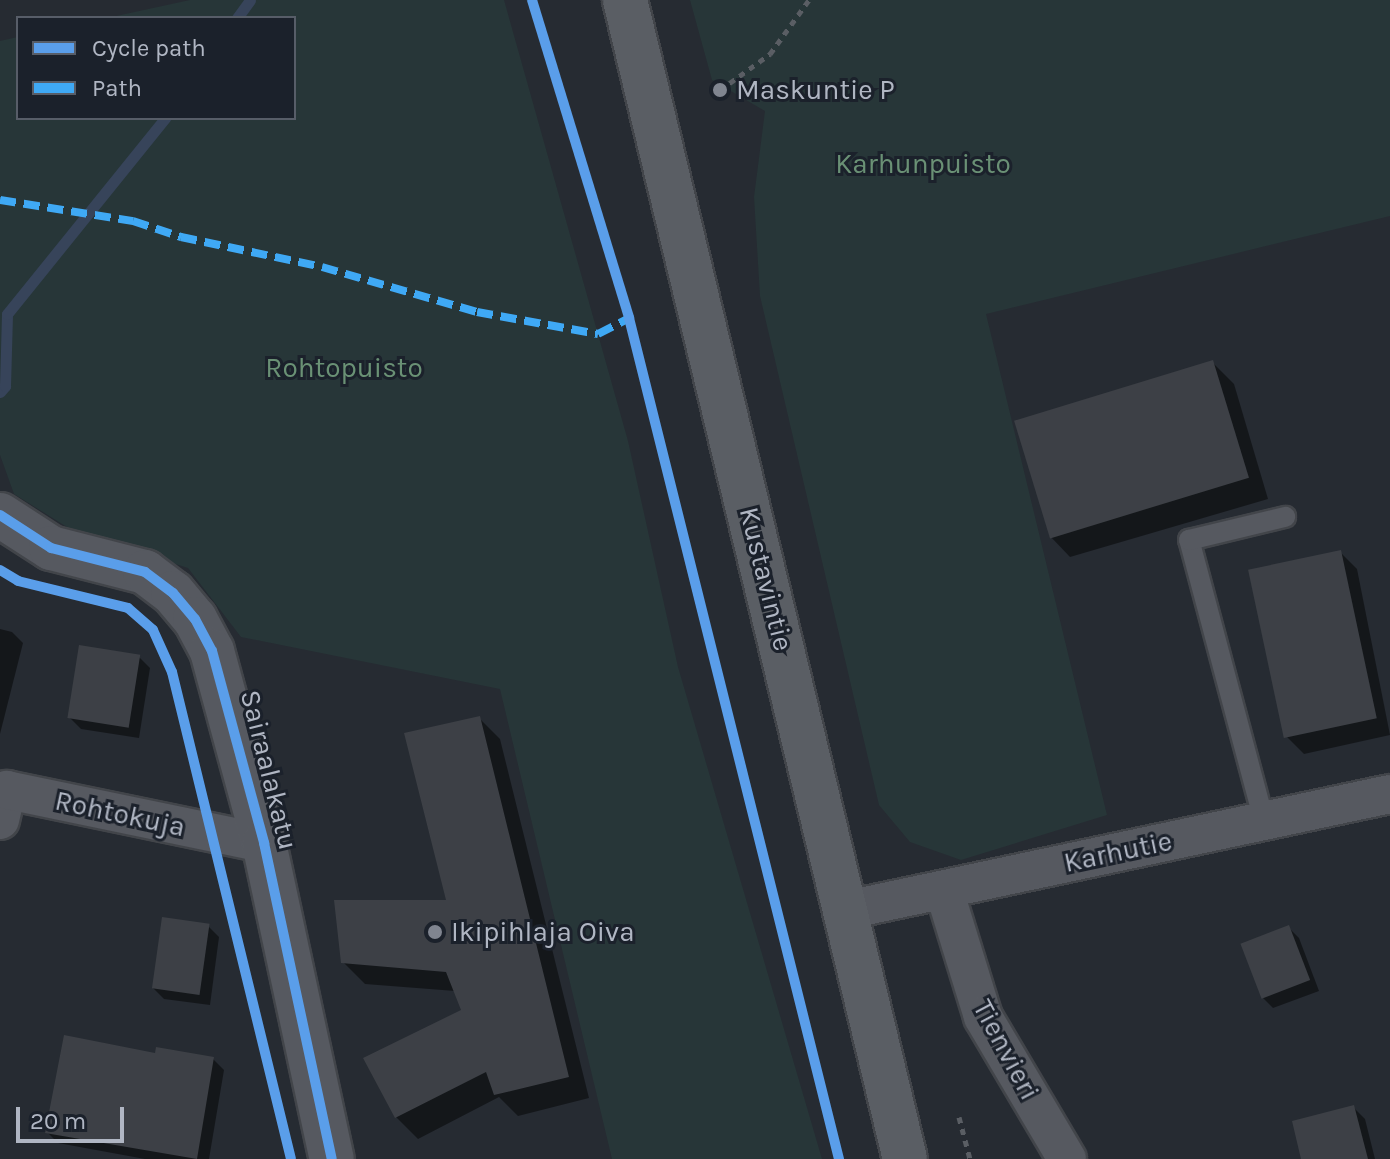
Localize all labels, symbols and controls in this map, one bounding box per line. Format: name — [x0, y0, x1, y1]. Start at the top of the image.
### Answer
legend — [16, 16, 296, 120]
text: Cycle path — [92, 34, 206, 62]
place label: Maskuntie P — [736, 73, 895, 107]
text: Path — [92, 74, 142, 102]
marker: Maskuntie P — [711, 81, 729, 99]
park label: Karhunpuisto — [835, 147, 1011, 181]
park label: Rohtopuisto — [265, 351, 423, 385]
street label: Kustavintie — [732, 504, 800, 654]
street label: Sairaalakatu — [233, 687, 305, 853]
street label: Rohtokuja — [52, 784, 188, 844]
street label: Karhutie — [1061, 824, 1175, 880]
place label: Ikipihlaja Oiva — [451, 915, 635, 949]
marker: Ikipihlaja Oiva — [426, 923, 444, 941]
street label: Tienvieri — [966, 994, 1046, 1106]
scale bar — [20, 1091, 128, 1141]
text: 20 m — [30, 1107, 86, 1135]

